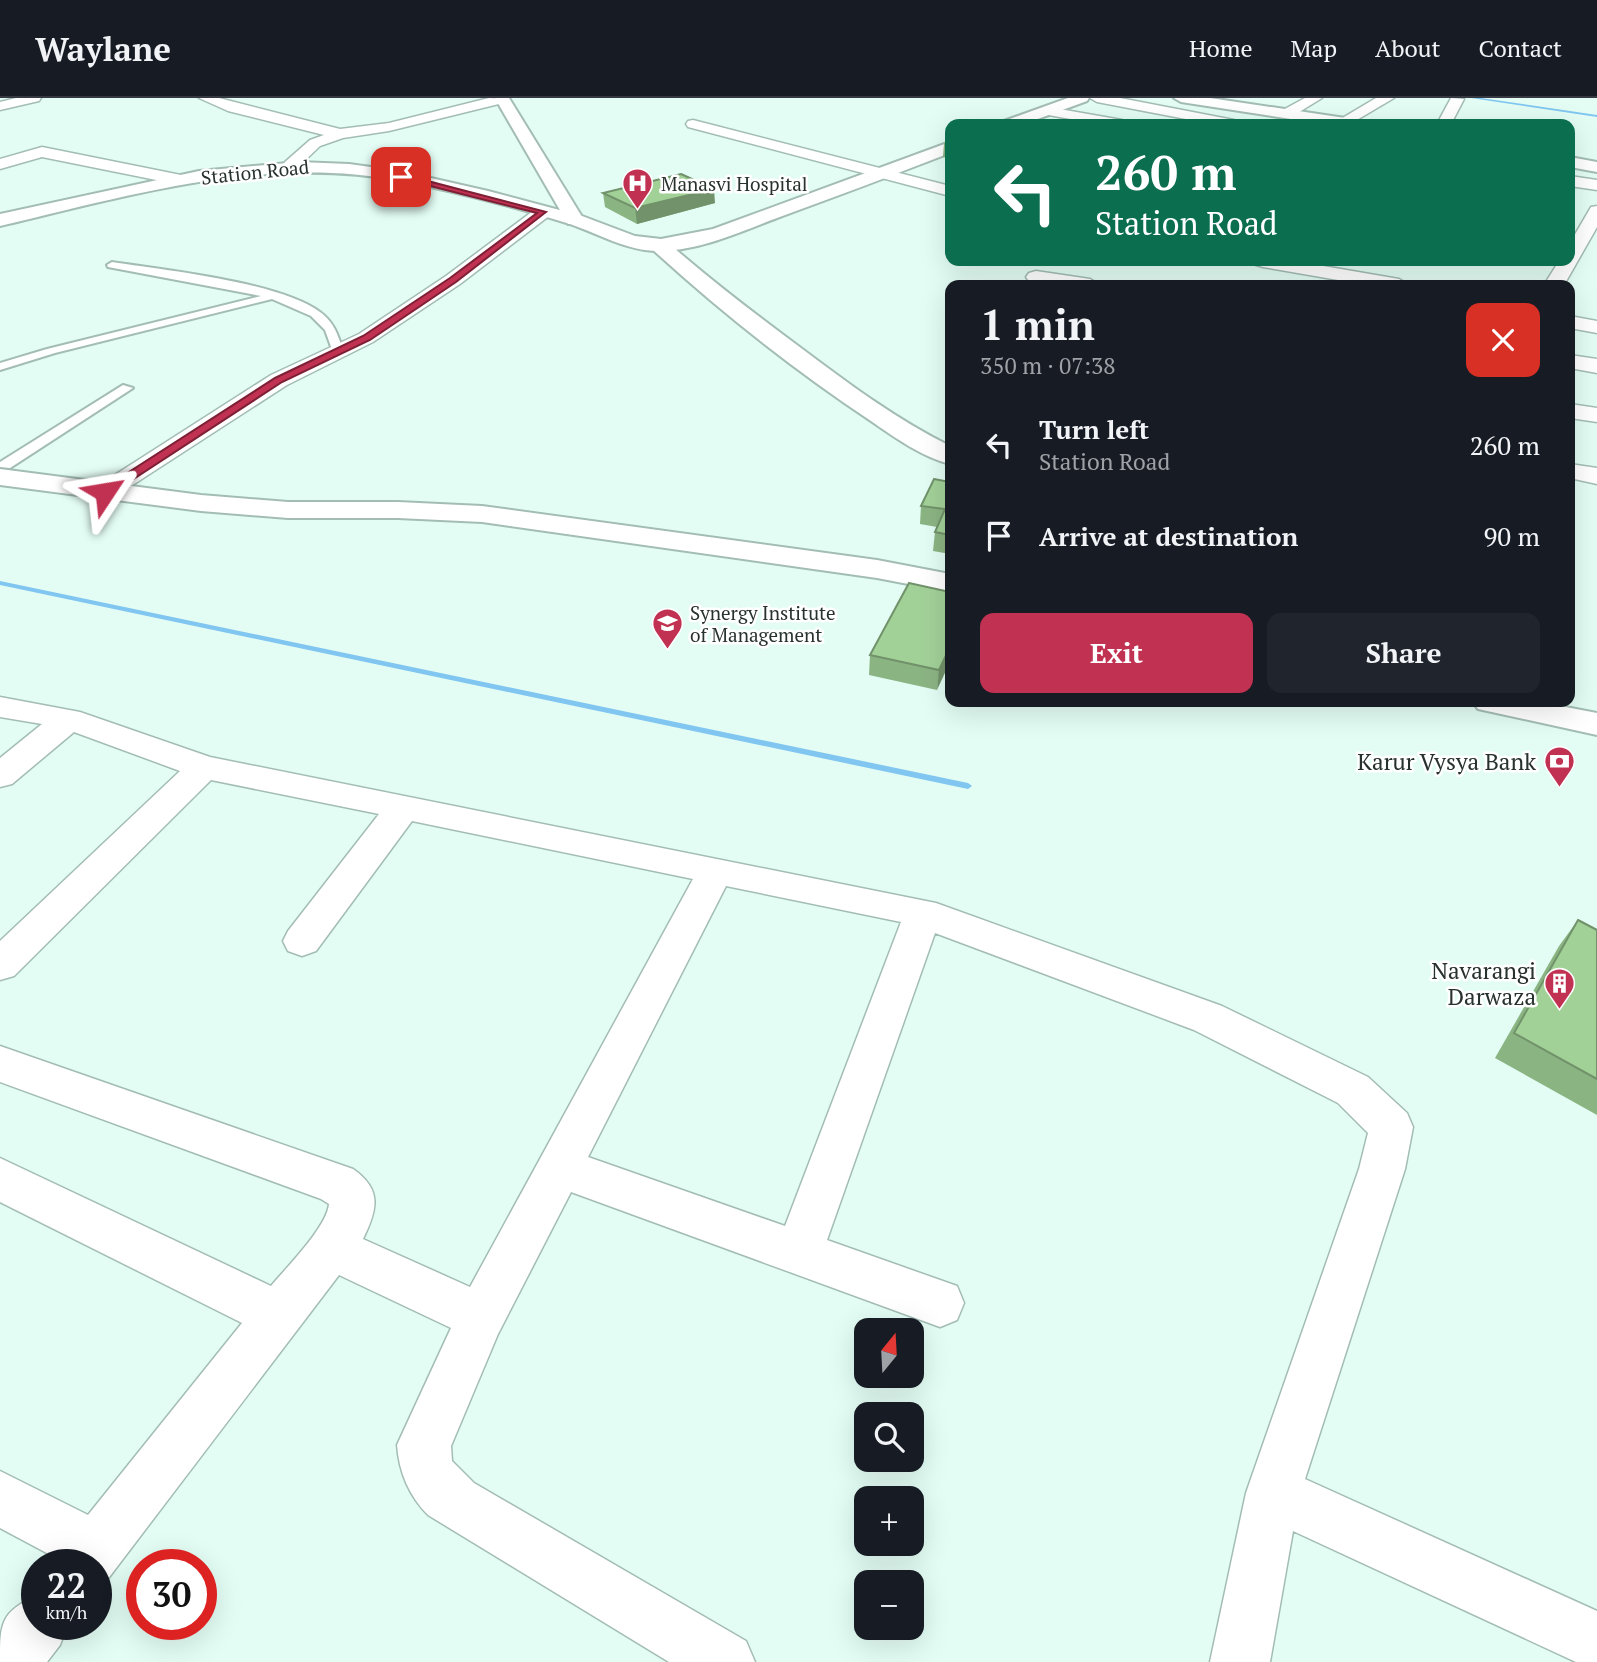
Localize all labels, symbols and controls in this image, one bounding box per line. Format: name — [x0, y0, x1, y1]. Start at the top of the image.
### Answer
text: Waylane — [35, 27, 171, 70]
text: Home — [1189, 32, 1253, 64]
text: Map — [1291, 32, 1337, 64]
text: About — [1375, 32, 1441, 64]
text: Contact — [1479, 32, 1562, 64]
text: 260 m — [1095, 139, 1237, 204]
pin — [371, 147, 431, 207]
icon: left — [980, 147, 1071, 238]
street label: Station Road — [200, 153, 311, 190]
icon: arrive — [382, 158, 420, 196]
hospital icon: Manasvi Hospital — [621, 167, 655, 211]
place label: Manasvi Hospital — [661, 171, 808, 196]
text: Station Road — [1095, 202, 1278, 244]
text: 1 min — [980, 296, 1095, 352]
button: close — [1466, 303, 1540, 377]
text: 350 m · 07:38 — [980, 350, 1115, 381]
text: Turn left — [1039, 412, 1149, 446]
icon: left — [980, 426, 1018, 464]
text: 260 m — [1470, 428, 1540, 462]
text: Station Road — [1039, 446, 1170, 477]
position arrow — [68, 455, 142, 529]
icon: arrive — [980, 517, 1018, 555]
text: Arrive at destination — [1039, 519, 1298, 553]
text: 90 m — [1484, 519, 1540, 553]
place label: Synergy Institute of Management — [690, 600, 836, 647]
school or university icon: Synergy Institute of Management — [650, 607, 684, 651]
button: Exit — [980, 613, 1253, 693]
button: Share — [1267, 613, 1540, 693]
bank icon: Karur Vysya Bank — [1542, 745, 1576, 789]
place label: Karur Vysya Bank — [1357, 746, 1536, 777]
place label: Navarangi Darwaza — [1431, 955, 1536, 1012]
building icon: Navarangi Darwaza — [1542, 967, 1576, 1011]
north arrow — [854, 1318, 924, 1388]
map controls — [854, 1318, 924, 1640]
button: search — [854, 1402, 924, 1472]
button: + — [854, 1486, 924, 1556]
speed limit sign: 30 — [126, 1549, 217, 1640]
text: 22 — [47, 1562, 86, 1608]
button: − — [854, 1570, 924, 1640]
text: km/h — [46, 1600, 87, 1624]

